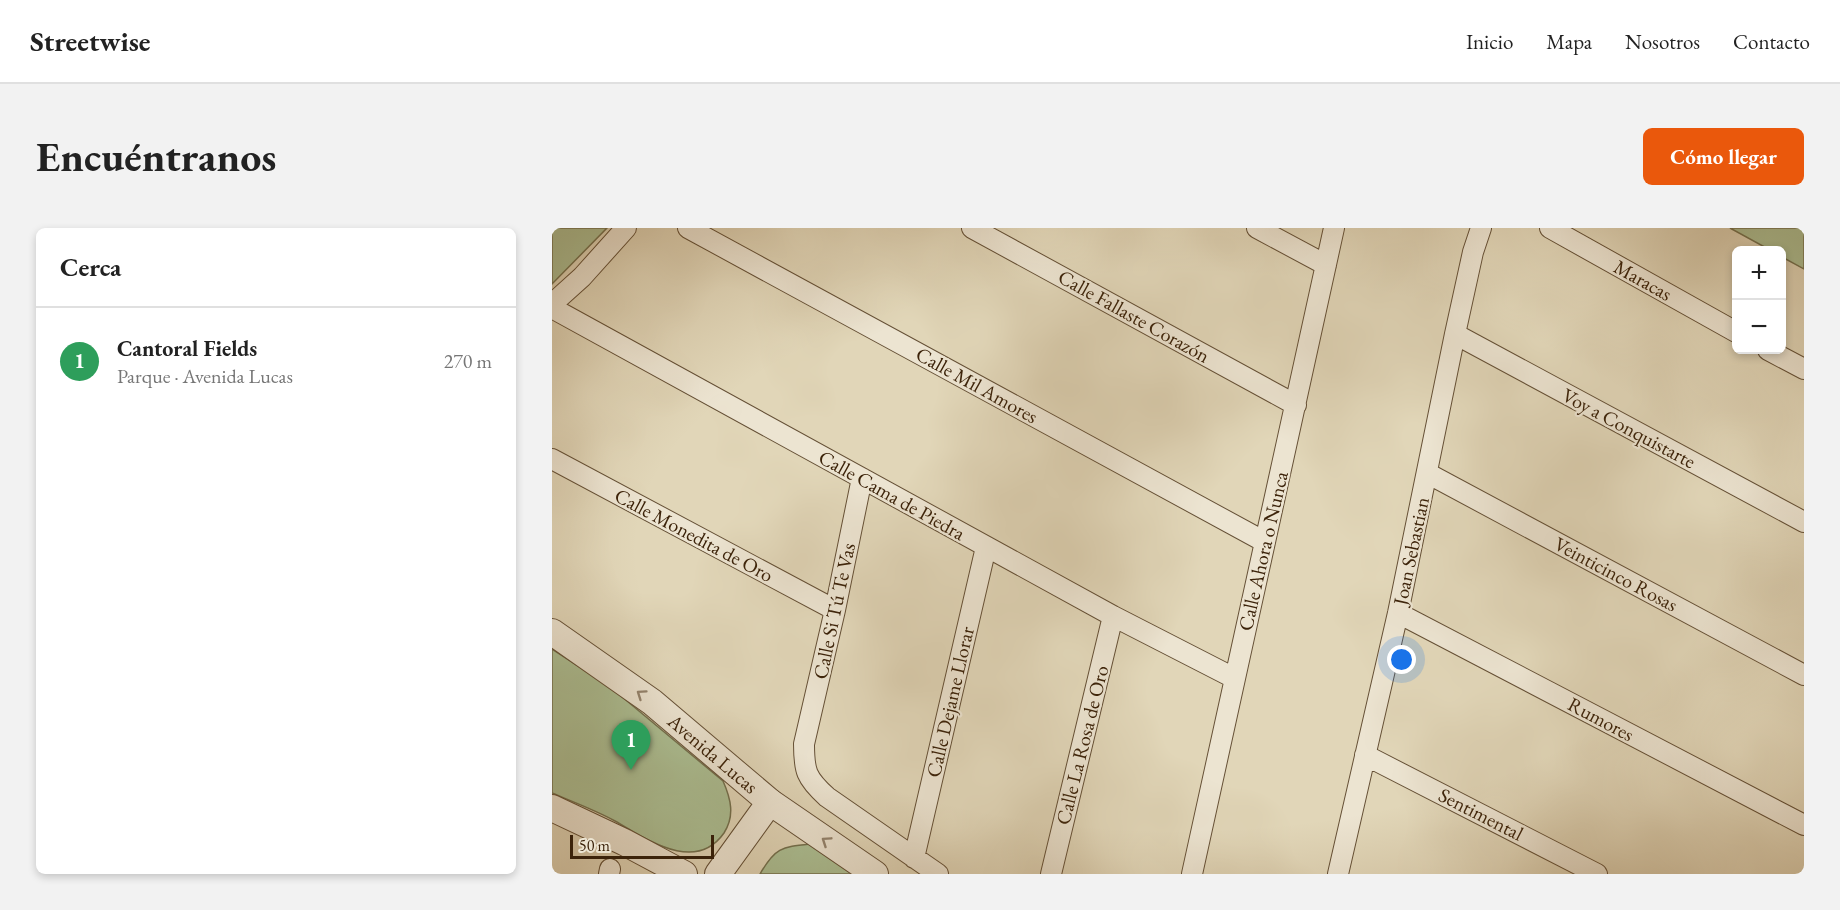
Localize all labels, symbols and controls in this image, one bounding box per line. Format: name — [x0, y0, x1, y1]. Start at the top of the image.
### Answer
text: Streetwise — [30, 23, 150, 59]
text: Inicio — [1466, 28, 1513, 55]
text: Mapa — [1546, 28, 1592, 55]
text: Nosotros — [1625, 28, 1700, 55]
text: Contacto — [1733, 28, 1810, 55]
button: Cómo llegar — [1643, 128, 1804, 185]
text: Encuéntranos — [36, 129, 276, 184]
map controls — [1732, 246, 1786, 354]
button: + — [1732, 246, 1786, 300]
text: Cerca — [60, 250, 121, 284]
street label: Maracas — [1609, 253, 1677, 307]
street label: Calle Fallaste Corazón — [1053, 263, 1215, 369]
button: − — [1732, 300, 1786, 354]
text: Cantoral Fields — [117, 334, 257, 363]
street label: Calle Mil Amores — [911, 341, 1043, 429]
text: 1 — [74, 348, 85, 374]
text: 270 m — [444, 348, 492, 374]
text: Parque · Avenida Lucas — [117, 363, 293, 389]
street label: Voy a Conquistarte — [1558, 382, 1700, 474]
street label: Calle Cama de Piedra — [814, 444, 970, 546]
street label: Calle Ahora o Nunca — [1232, 469, 1294, 633]
street label: Calle Monedita de Oro — [610, 482, 778, 588]
street label: Joan Sebastian — [1386, 494, 1435, 609]
street label: Veinticinco Rosas — [1550, 531, 1682, 617]
street label: Calle Si Tú Te Vas — [807, 540, 861, 682]
street label: Calle Dejame Llorar — [920, 624, 980, 780]
your location — [1387, 645, 1416, 674]
street label: Calle La Rosa de Oro — [1050, 662, 1114, 828]
one-way arrow — [636, 690, 647, 701]
street label: Rumores — [1563, 691, 1639, 747]
street label: Avenida Lucas — [662, 707, 764, 799]
pin: 1 — [612, 720, 650, 770]
street label: Sentimental — [1434, 782, 1528, 847]
scale bar — [570, 832, 714, 860]
text: 50 m — [579, 835, 610, 856]
one-way arrow — [822, 837, 833, 848]

